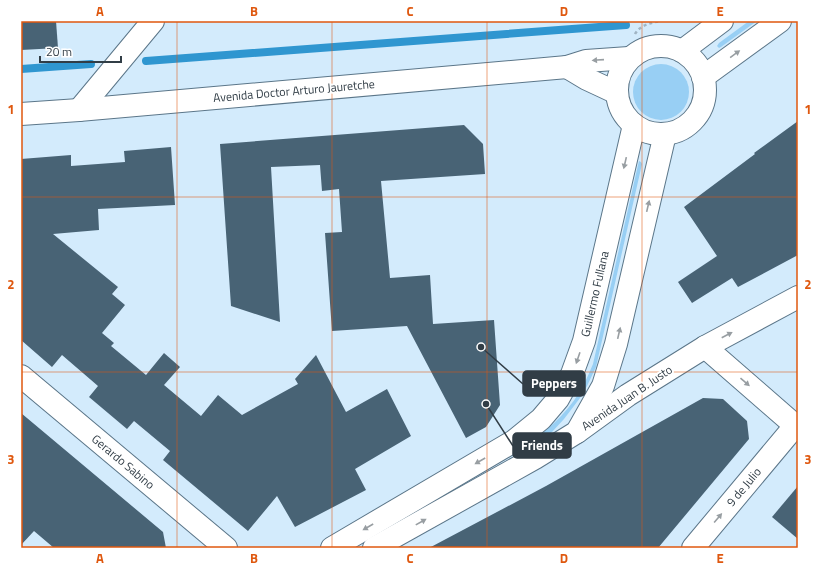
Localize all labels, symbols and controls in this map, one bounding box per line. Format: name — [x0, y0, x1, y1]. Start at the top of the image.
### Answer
text: A — [96, 1, 104, 21]
text: B — [250, 1, 258, 21]
text: C — [406, 1, 414, 21]
text: D — [560, 1, 568, 21]
text: E — [716, 1, 724, 21]
scale bar — [40, 38, 121, 64]
text: 20 m — [46, 42, 72, 61]
one-way arrow — [729, 50, 740, 58]
one-way arrow — [591, 57, 604, 63]
street label: Avenida Doctor Arturo Jauretche — [212, 74, 376, 107]
text: 1 — [7, 99, 15, 119]
text: 1 — [804, 99, 812, 119]
one-way arrow — [621, 157, 627, 169]
one-way arrow — [645, 200, 651, 212]
street label: Guillermo Fullana — [575, 249, 614, 339]
text: 2 — [7, 274, 15, 294]
text: 2 — [804, 274, 812, 294]
one-way arrow — [616, 326, 622, 339]
one-way arrow — [721, 332, 733, 338]
one-way arrow — [575, 352, 581, 364]
street label: Avenida Juan B. Justo — [577, 360, 676, 435]
callout: Peppers — [523, 371, 585, 396]
text: Peppers — [531, 373, 577, 393]
one-way arrow — [740, 377, 750, 386]
street label: Gerardo Sabino — [88, 430, 159, 494]
callout: Friends — [513, 433, 571, 458]
text: Friends — [521, 435, 563, 455]
text: 3 — [7, 449, 15, 469]
text: 3 — [804, 449, 812, 469]
one-way arrow — [474, 457, 486, 464]
street label: 9 de Julio — [722, 463, 766, 510]
one-way arrow — [713, 513, 722, 523]
one-way arrow — [415, 519, 427, 526]
one-way arrow — [362, 523, 374, 530]
text: A — [96, 548, 104, 568]
text: B — [250, 548, 258, 568]
text: C — [406, 548, 414, 568]
text: D — [560, 548, 568, 568]
text: E — [716, 548, 724, 568]

